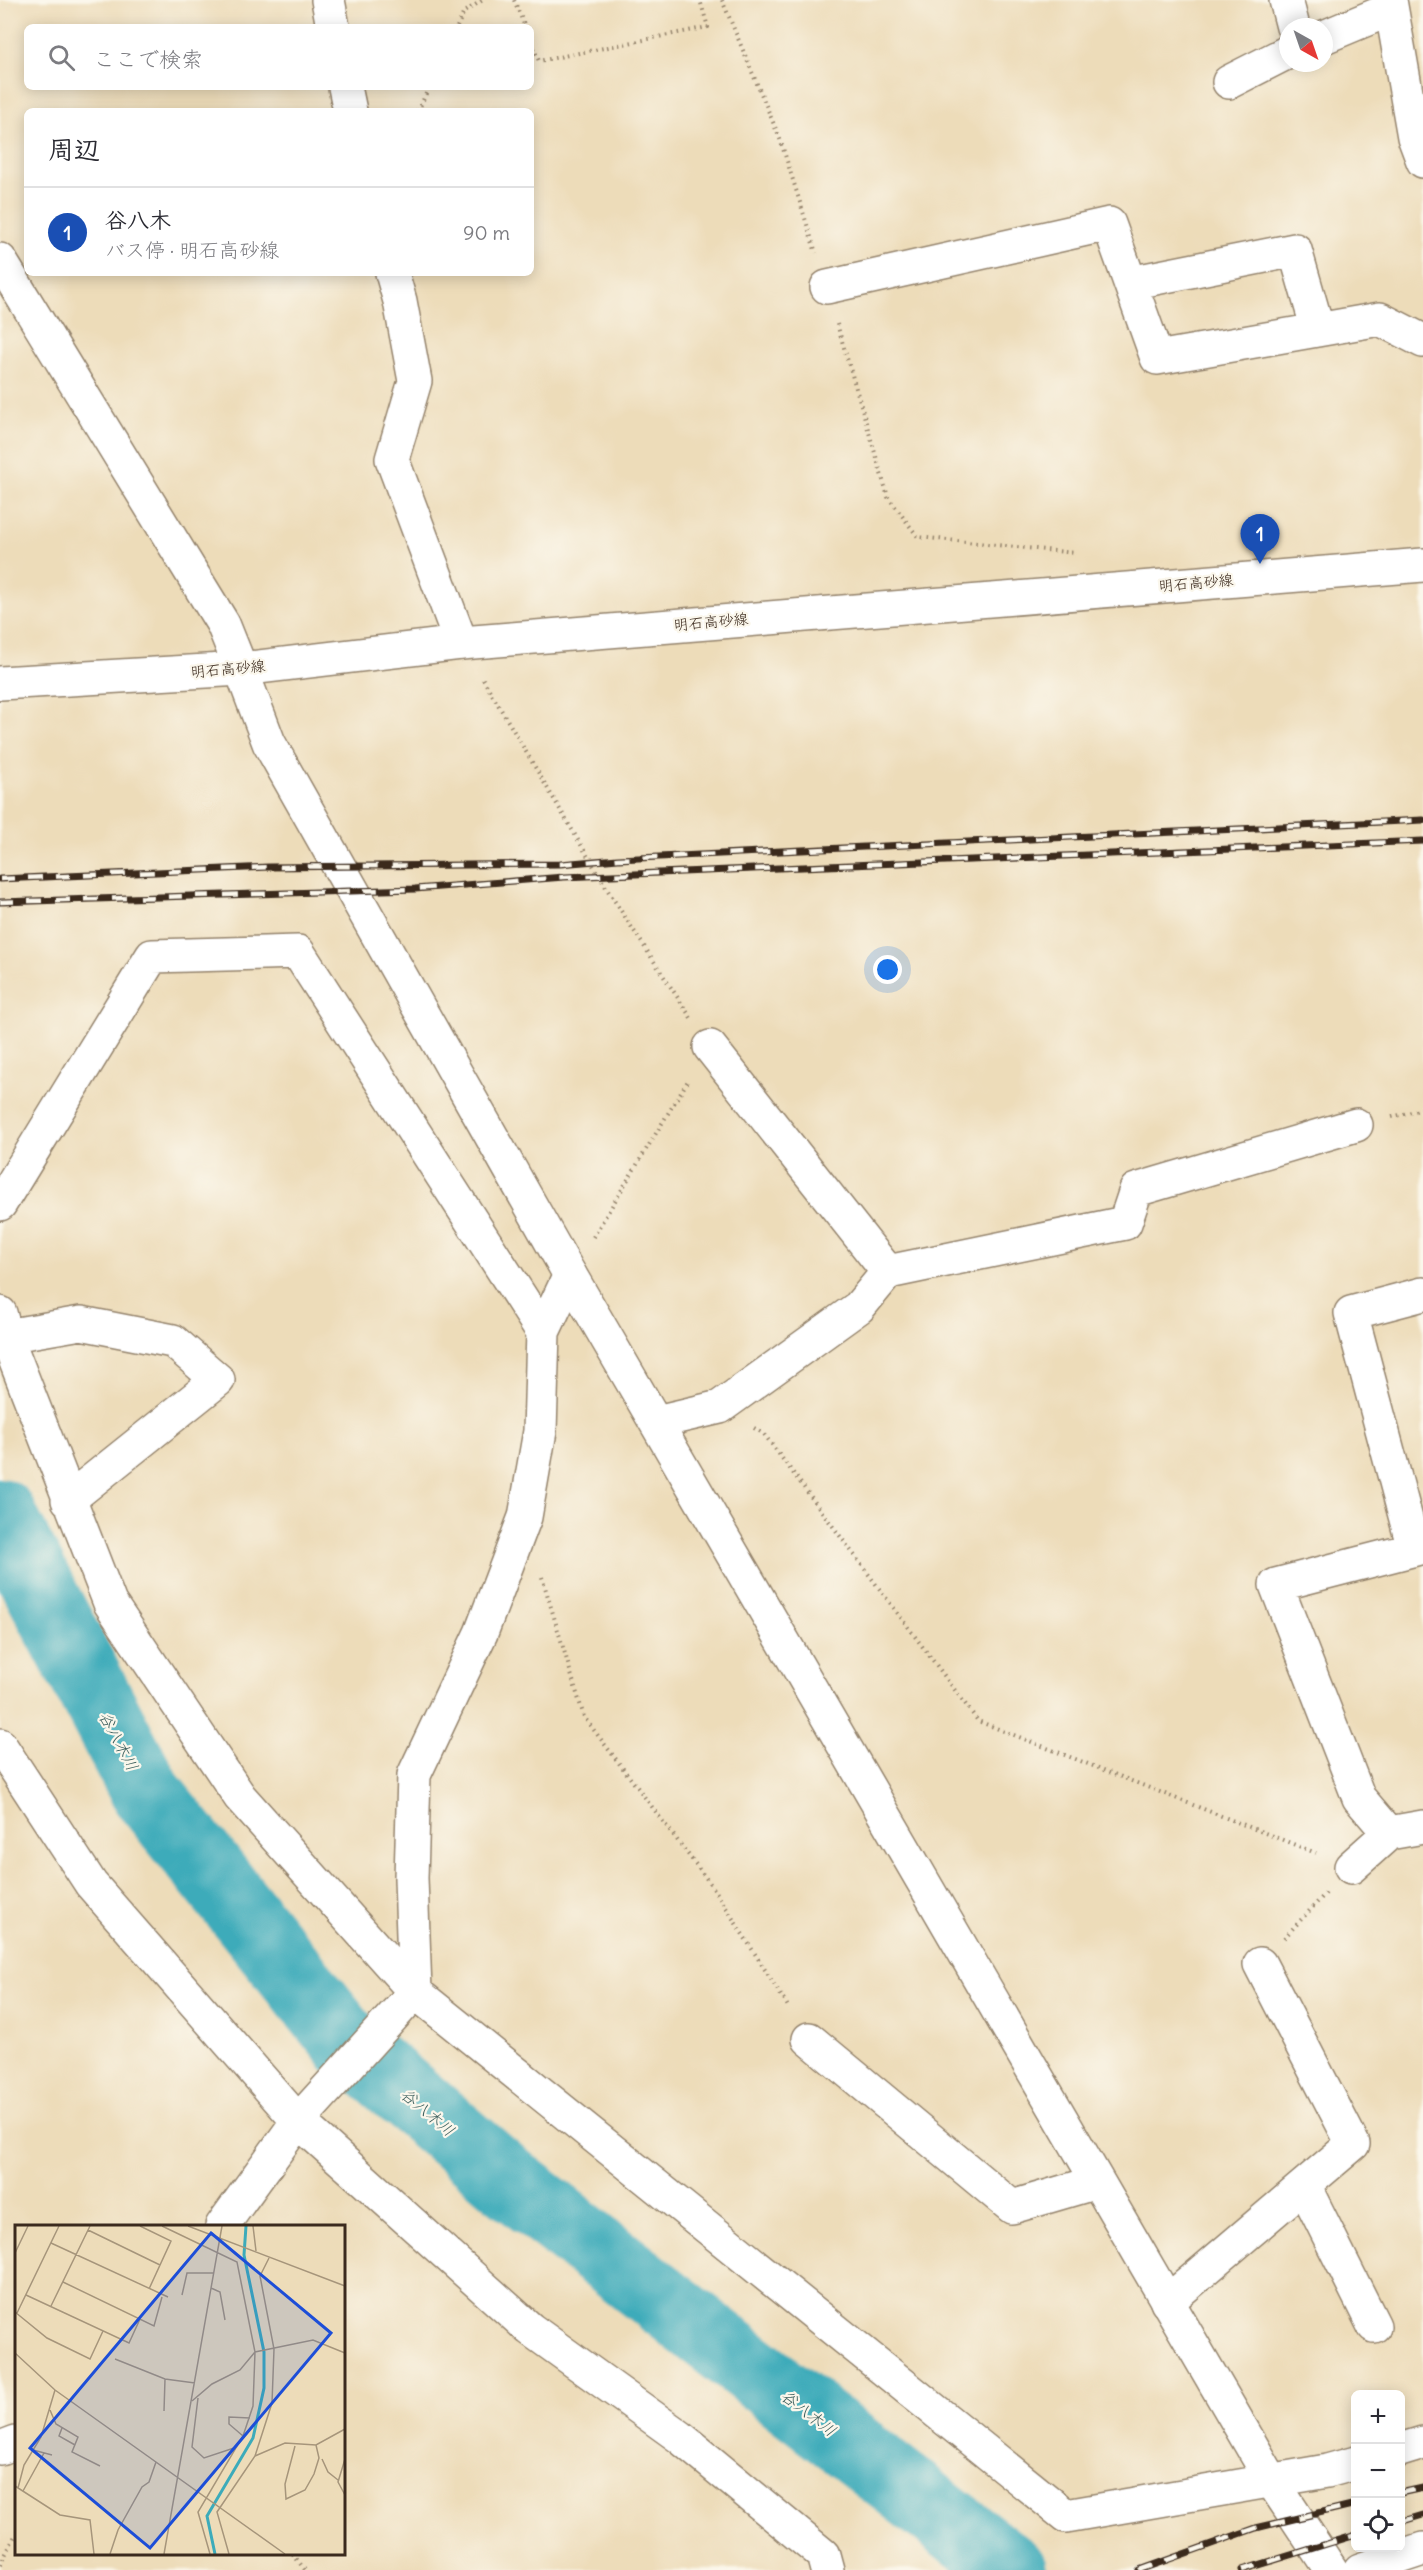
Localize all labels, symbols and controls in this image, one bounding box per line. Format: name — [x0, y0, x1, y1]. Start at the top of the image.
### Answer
north arrow — [1279, 18, 1333, 72]
search box — [24, 24, 534, 90]
icon: search — [45, 41, 78, 74]
text: ここで検索 — [93, 45, 203, 73]
text: 周辺 — [48, 133, 100, 166]
text: 谷八木 — [105, 206, 171, 234]
text: 1 — [64, 220, 71, 245]
text: 90 m — [463, 220, 510, 245]
text: バス停 · 明石高砂線 — [105, 237, 279, 262]
pin: 1 — [1240, 514, 1280, 564]
street label: 明石高砂線 — [1158, 570, 1234, 595]
street label: 明石高砂線 — [673, 609, 749, 634]
street label: 明石高砂線 — [190, 656, 266, 681]
your location — [873, 955, 902, 984]
water label: 谷八木川 — [95, 1708, 143, 1774]
water label: 谷八木川 — [397, 2084, 459, 2140]
inset map — [15, 2225, 345, 2555]
water label: 谷八木川 — [778, 2385, 840, 2441]
map controls — [1351, 2390, 1405, 2552]
button: + — [1351, 2390, 1405, 2444]
button: − — [1351, 2444, 1405, 2498]
button: locate — [1351, 2498, 1405, 2552]

